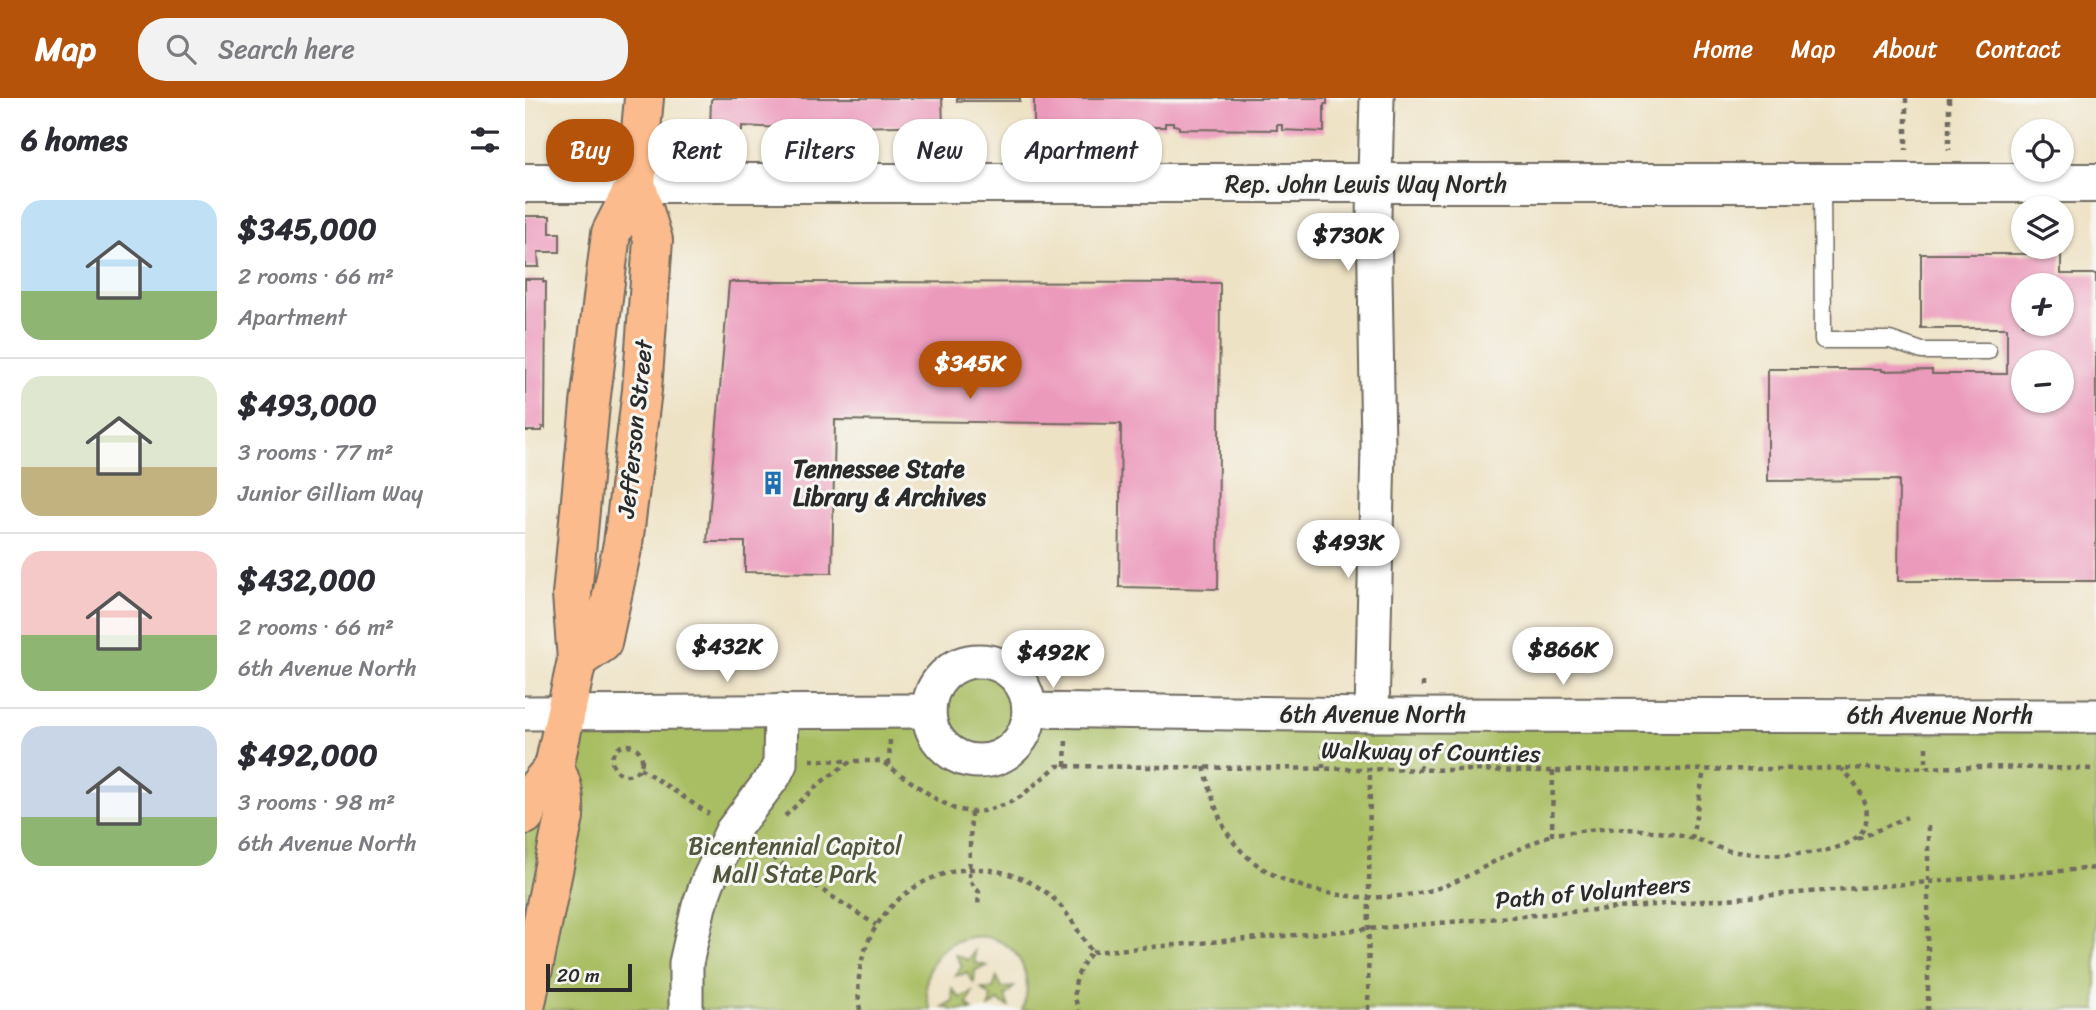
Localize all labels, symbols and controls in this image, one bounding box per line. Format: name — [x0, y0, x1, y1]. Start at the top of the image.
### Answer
search box — [138, 18, 628, 81]
text: Map — [35, 20, 96, 78]
text: Search here — [218, 26, 355, 72]
text: Home — [1693, 28, 1753, 70]
text: Map — [1791, 28, 1835, 70]
text: About — [1873, 28, 1938, 70]
text: Contact — [1976, 28, 2061, 70]
icon: search — [162, 30, 200, 68]
text: 6 homes — [21, 113, 128, 167]
chip: Buy — [546, 119, 634, 182]
chip: Rent — [648, 119, 747, 182]
chip: Filters — [761, 119, 879, 182]
chip: New — [893, 119, 987, 182]
chip: Apartment — [1001, 119, 1162, 182]
map controls — [2011, 119, 2074, 413]
button: locate — [2011, 119, 2074, 182]
icon: filters — [466, 121, 504, 159]
street label: Rep. John Lewis Way North — [1225, 163, 1507, 205]
button: layers — [2011, 196, 2074, 259]
text: $345,000 — [238, 202, 377, 256]
pin: $730K — [1299, 214, 1397, 273]
text: $730K — [1313, 215, 1383, 256]
icon: home — [77, 228, 161, 312]
text: 2 rooms · 66 m² — [238, 256, 394, 297]
button: + — [2011, 273, 2074, 336]
text: Apartment — [238, 297, 347, 338]
street label: Jefferson Street — [605, 336, 665, 521]
pin: $345K — [921, 342, 1019, 401]
text: $345K — [935, 343, 1005, 384]
button: − — [2011, 350, 2074, 413]
text: $493,000 — [238, 378, 377, 432]
icon: home — [77, 404, 161, 488]
text: 3 rooms · 77 m² — [238, 432, 394, 473]
place label: Tennessee State Library & Archives — [793, 448, 987, 518]
building icon: Tennessee State Library & Archives — [759, 469, 787, 497]
text: Junior Gilliam Way — [238, 473, 423, 514]
pin: $493K — [1299, 520, 1397, 580]
text: $493K — [1313, 522, 1383, 563]
text: $432,000 — [238, 553, 376, 607]
icon: home — [77, 579, 161, 663]
text: 2 rooms · 66 m² — [238, 607, 394, 648]
pin: $432K — [678, 624, 776, 684]
text: $432K — [692, 626, 762, 667]
pin: $866K — [1514, 628, 1612, 687]
text: $866K — [1528, 629, 1598, 670]
pin: $492K — [1004, 630, 1102, 690]
text: $492K — [1017, 632, 1089, 673]
text: 6th Avenue North — [238, 648, 417, 689]
street label: 6th Avenue North — [1280, 693, 1466, 735]
street label: 6th Avenue North — [1847, 694, 2033, 736]
text: $492,000 — [238, 728, 378, 782]
street label: Walkway of Counties — [1321, 729, 1541, 775]
icon: home — [77, 754, 161, 838]
text: 3 rooms · 98 m² — [238, 782, 395, 823]
text: 6th Avenue North — [238, 823, 417, 864]
park label: Bicentennial Capitol Mall State Park — [688, 825, 903, 895]
street label: Path of Volunteers — [1494, 863, 1692, 921]
text: 20 m — [557, 959, 600, 992]
scale bar — [546, 961, 632, 993]

